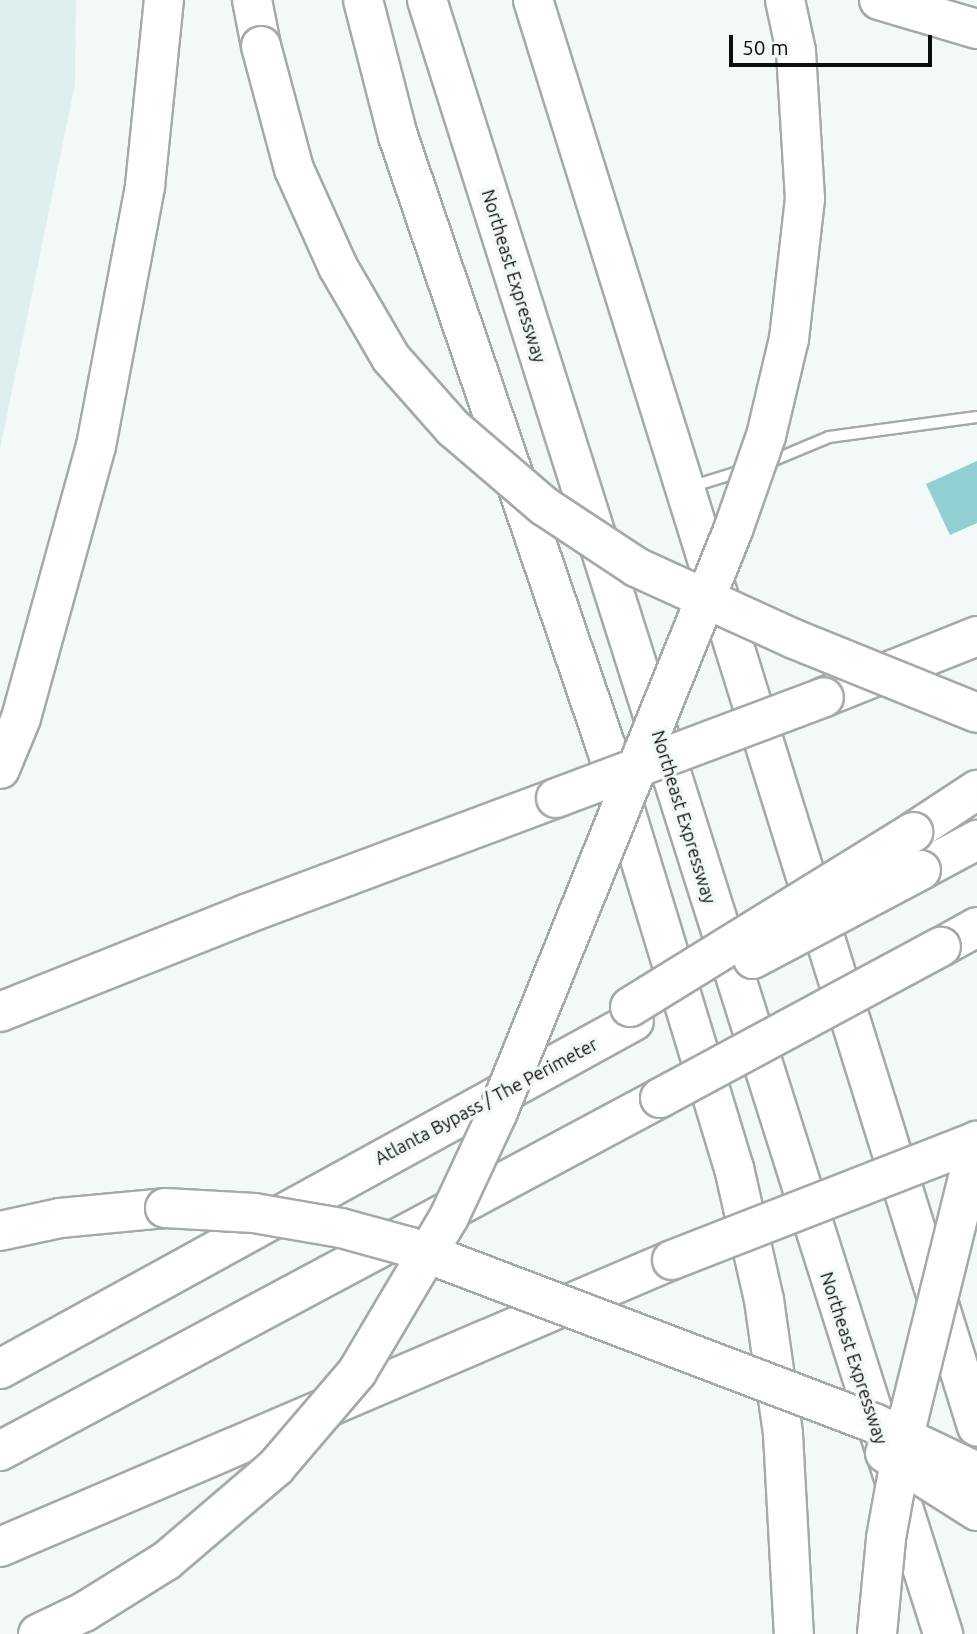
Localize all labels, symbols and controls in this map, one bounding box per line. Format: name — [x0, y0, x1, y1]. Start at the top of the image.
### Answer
scale bar — [732, 21, 935, 65]
text: 50 m — [742, 35, 789, 59]
street label: Northeast Expressway — [477, 187, 551, 365]
street label: Northeast Expressway — [647, 728, 721, 906]
street label: Atlanta Bypass / The Perimeter — [371, 1033, 601, 1169]
street label: Northeast Expressway — [816, 1269, 892, 1447]

